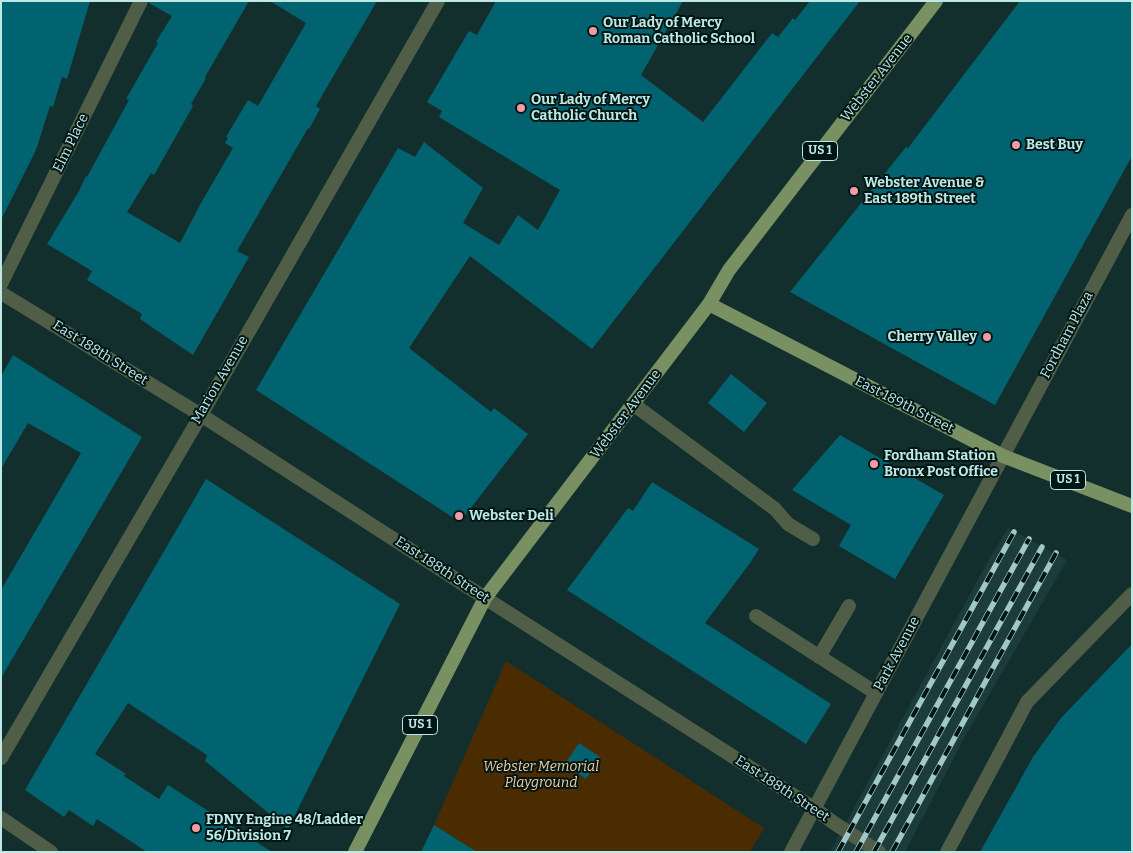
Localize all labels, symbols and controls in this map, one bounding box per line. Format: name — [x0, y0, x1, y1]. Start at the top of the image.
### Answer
place label: Our Lady of Mercy Roman Catholic School — [603, 15, 755, 48]
marker: Our Lady of Mercy Roman Catholic School — [587, 25, 599, 37]
street label: Webster Avenue — [838, 31, 916, 125]
place label: Our Lady of Mercy Catholic Church — [531, 92, 650, 124]
marker: Our Lady of Mercy Catholic Church — [515, 102, 527, 114]
street label: Elm Place — [50, 111, 92, 175]
place label: Best Buy — [1026, 137, 1083, 153]
marker: Best Buy — [1010, 139, 1022, 151]
road number: US 1 — [802, 142, 838, 160]
place label: Webster Avenue & East 189th Street — [864, 175, 984, 208]
marker: Webster Avenue & East 189th Street — [848, 185, 860, 197]
street label: Fordham Plaza — [1037, 289, 1097, 381]
street label: East 188th Street — [49, 317, 151, 389]
place label: Cherry Valley — [888, 329, 977, 345]
marker: Cherry Valley — [981, 331, 993, 343]
street label: Marion Avenue — [188, 333, 252, 427]
street label: Webster Avenue — [587, 366, 665, 462]
street label: East 189th Street — [852, 373, 956, 437]
place label: Fordham Station Bronx Post Office — [884, 448, 998, 481]
marker: Fordham Station Bronx Post Office — [868, 458, 880, 470]
road number: US 1 — [1050, 470, 1086, 490]
place label: Webster Deli — [469, 508, 554, 524]
marker: Webster Deli — [453, 510, 465, 522]
street label: East 188th Street — [392, 533, 492, 607]
street label: Park Avenue — [870, 614, 924, 694]
road number: US 1 — [402, 716, 438, 734]
street label: East 188th Street — [732, 752, 832, 826]
park label: Webster Memorial Playground — [483, 759, 599, 792]
place label: FDNY Engine 48/Ladder 56/Division 7 — [206, 812, 363, 844]
marker: FDNY Engine 48/Ladder 56/Division 7 — [190, 822, 202, 834]

